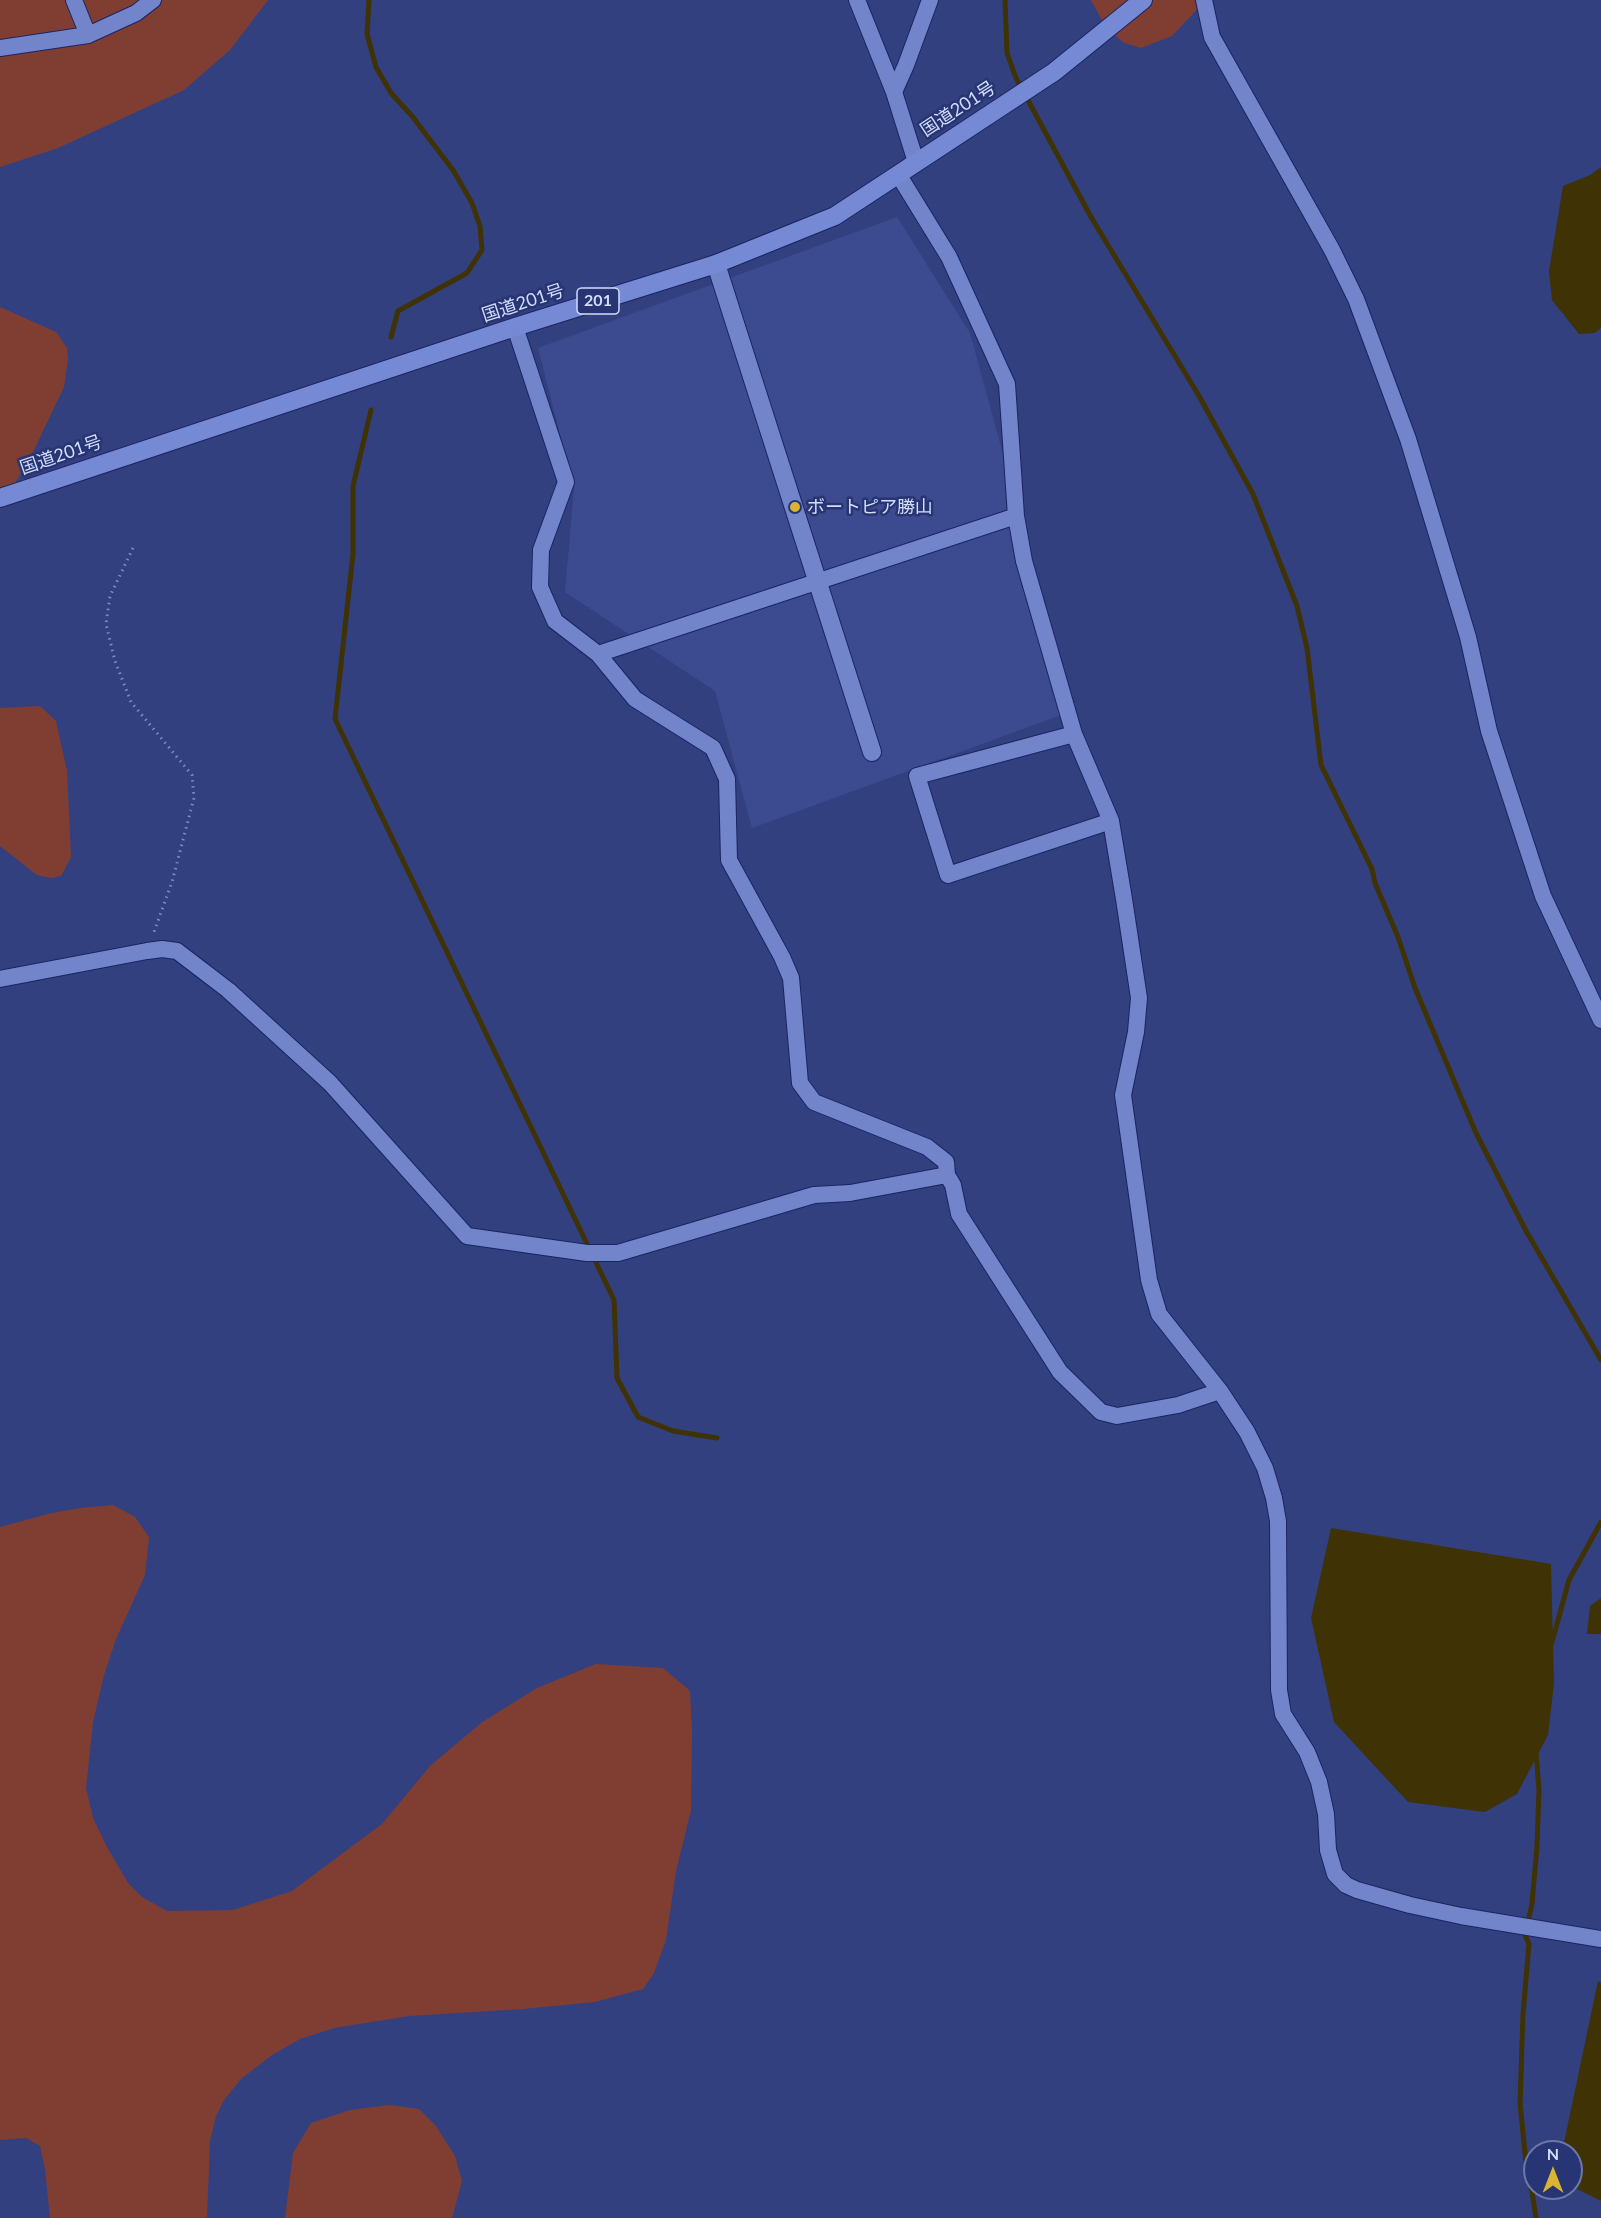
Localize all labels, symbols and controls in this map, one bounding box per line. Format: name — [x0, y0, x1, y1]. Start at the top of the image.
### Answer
street label: 国道201号 — [916, 77, 1000, 141]
street label: 国道201号 — [479, 280, 567, 326]
road number: 201 — [577, 288, 619, 314]
street label: 国道201号 — [17, 431, 105, 479]
place label: ボートピア勝山 — [807, 496, 933, 518]
marker: ボートピア勝山 — [788, 500, 802, 514]
north arrow — [1523, 2140, 1583, 2200]
text: N — [1547, 2144, 1559, 2163]

